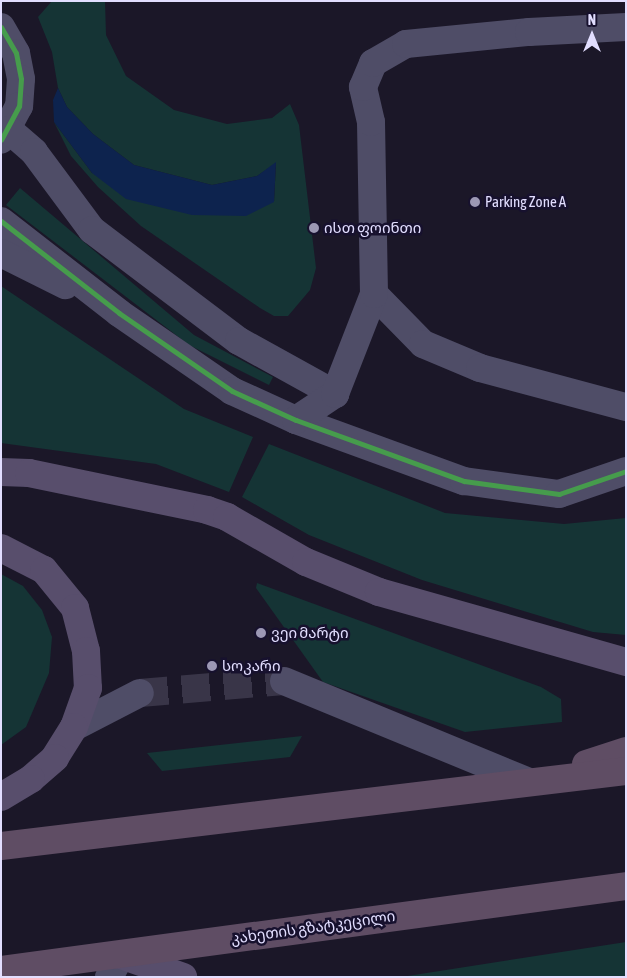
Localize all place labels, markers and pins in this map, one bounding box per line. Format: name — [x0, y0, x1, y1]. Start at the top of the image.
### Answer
place label: Parking Zone A — [485, 193, 566, 211]
marker: Parking Zone A — [469, 196, 481, 208]
place label: ისთ ფოინთი — [324, 219, 421, 237]
marker: ისთ ფოინთი — [308, 222, 320, 234]
place label: ვეი მარტი — [271, 624, 349, 642]
marker: ვეი მარტი — [255, 627, 267, 639]
place label: სოკარი — [222, 657, 280, 675]
marker: სოკარი — [206, 660, 218, 672]

